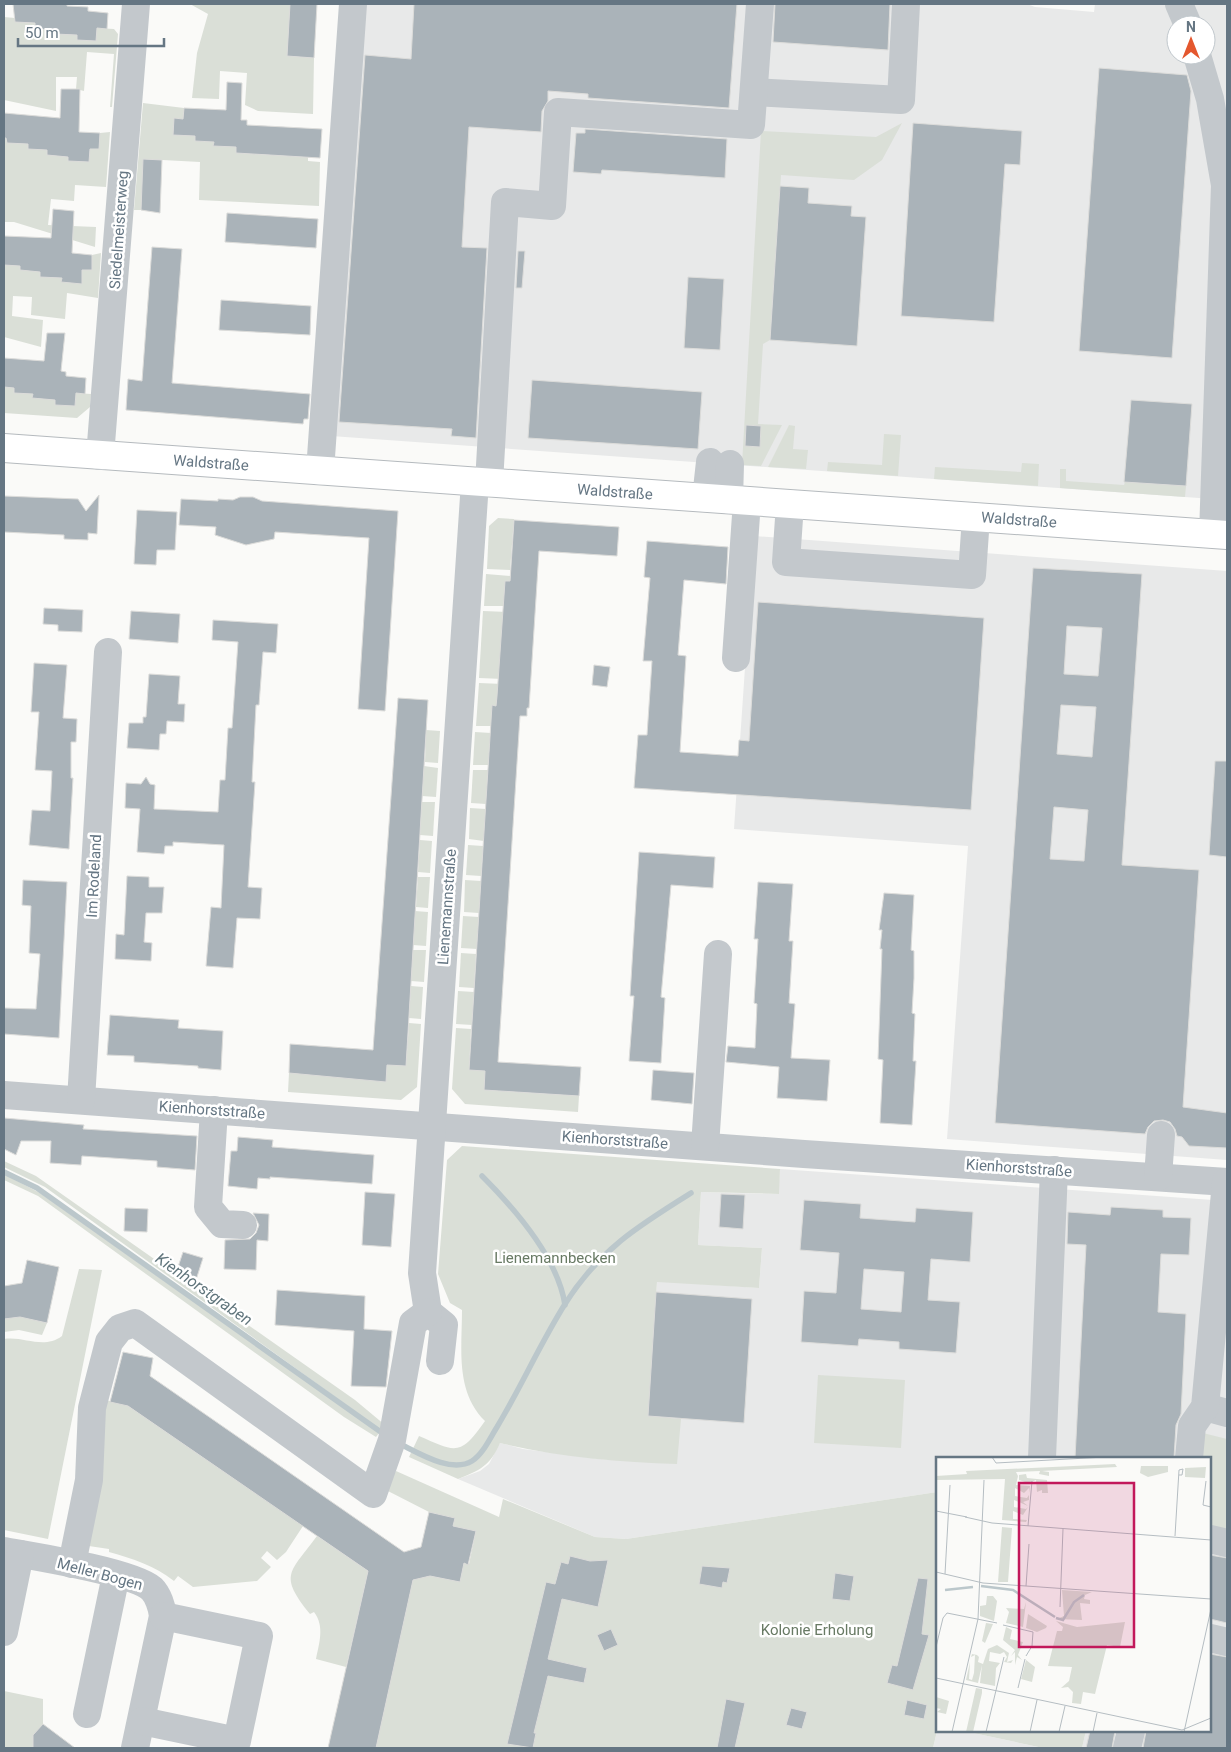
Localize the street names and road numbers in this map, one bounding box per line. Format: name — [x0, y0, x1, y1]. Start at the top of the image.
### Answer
street label: Siedelmeisterweg — [106, 170, 132, 290]
street label: Waldstraße — [173, 451, 249, 475]
street label: Waldstraße — [577, 480, 653, 504]
street label: Waldstraße — [981, 508, 1057, 532]
street label: Im Rodeland — [83, 834, 105, 918]
street label: Lienemannstraße — [434, 848, 460, 966]
street label: Kienhorststraße — [158, 1097, 266, 1123]
street label: Kienhorststraße — [561, 1127, 669, 1153]
street label: Kienhorststraße — [965, 1155, 1073, 1181]
street label: Meller Bogen — [55, 1554, 145, 1594]

